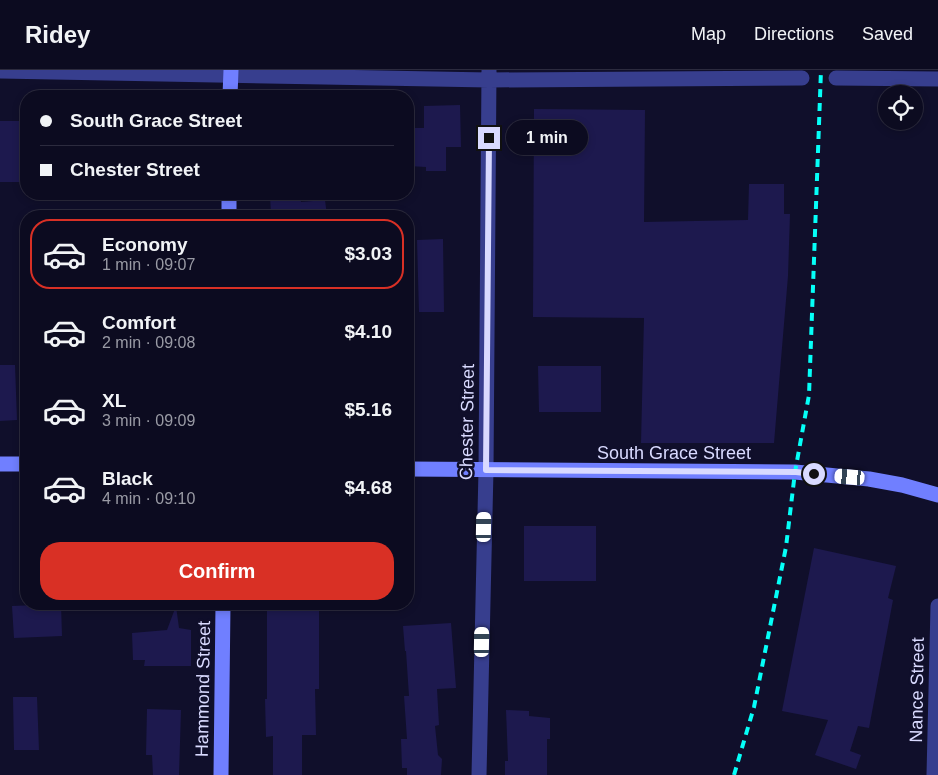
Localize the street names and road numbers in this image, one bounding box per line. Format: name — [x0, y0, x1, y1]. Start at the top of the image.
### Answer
street label: Chester Street — [456, 364, 478, 480]
street label: South Grace Street — [597, 443, 751, 463]
street label: Hammond Street — [192, 621, 214, 757]
street label: Nance Street — [906, 637, 928, 743]

